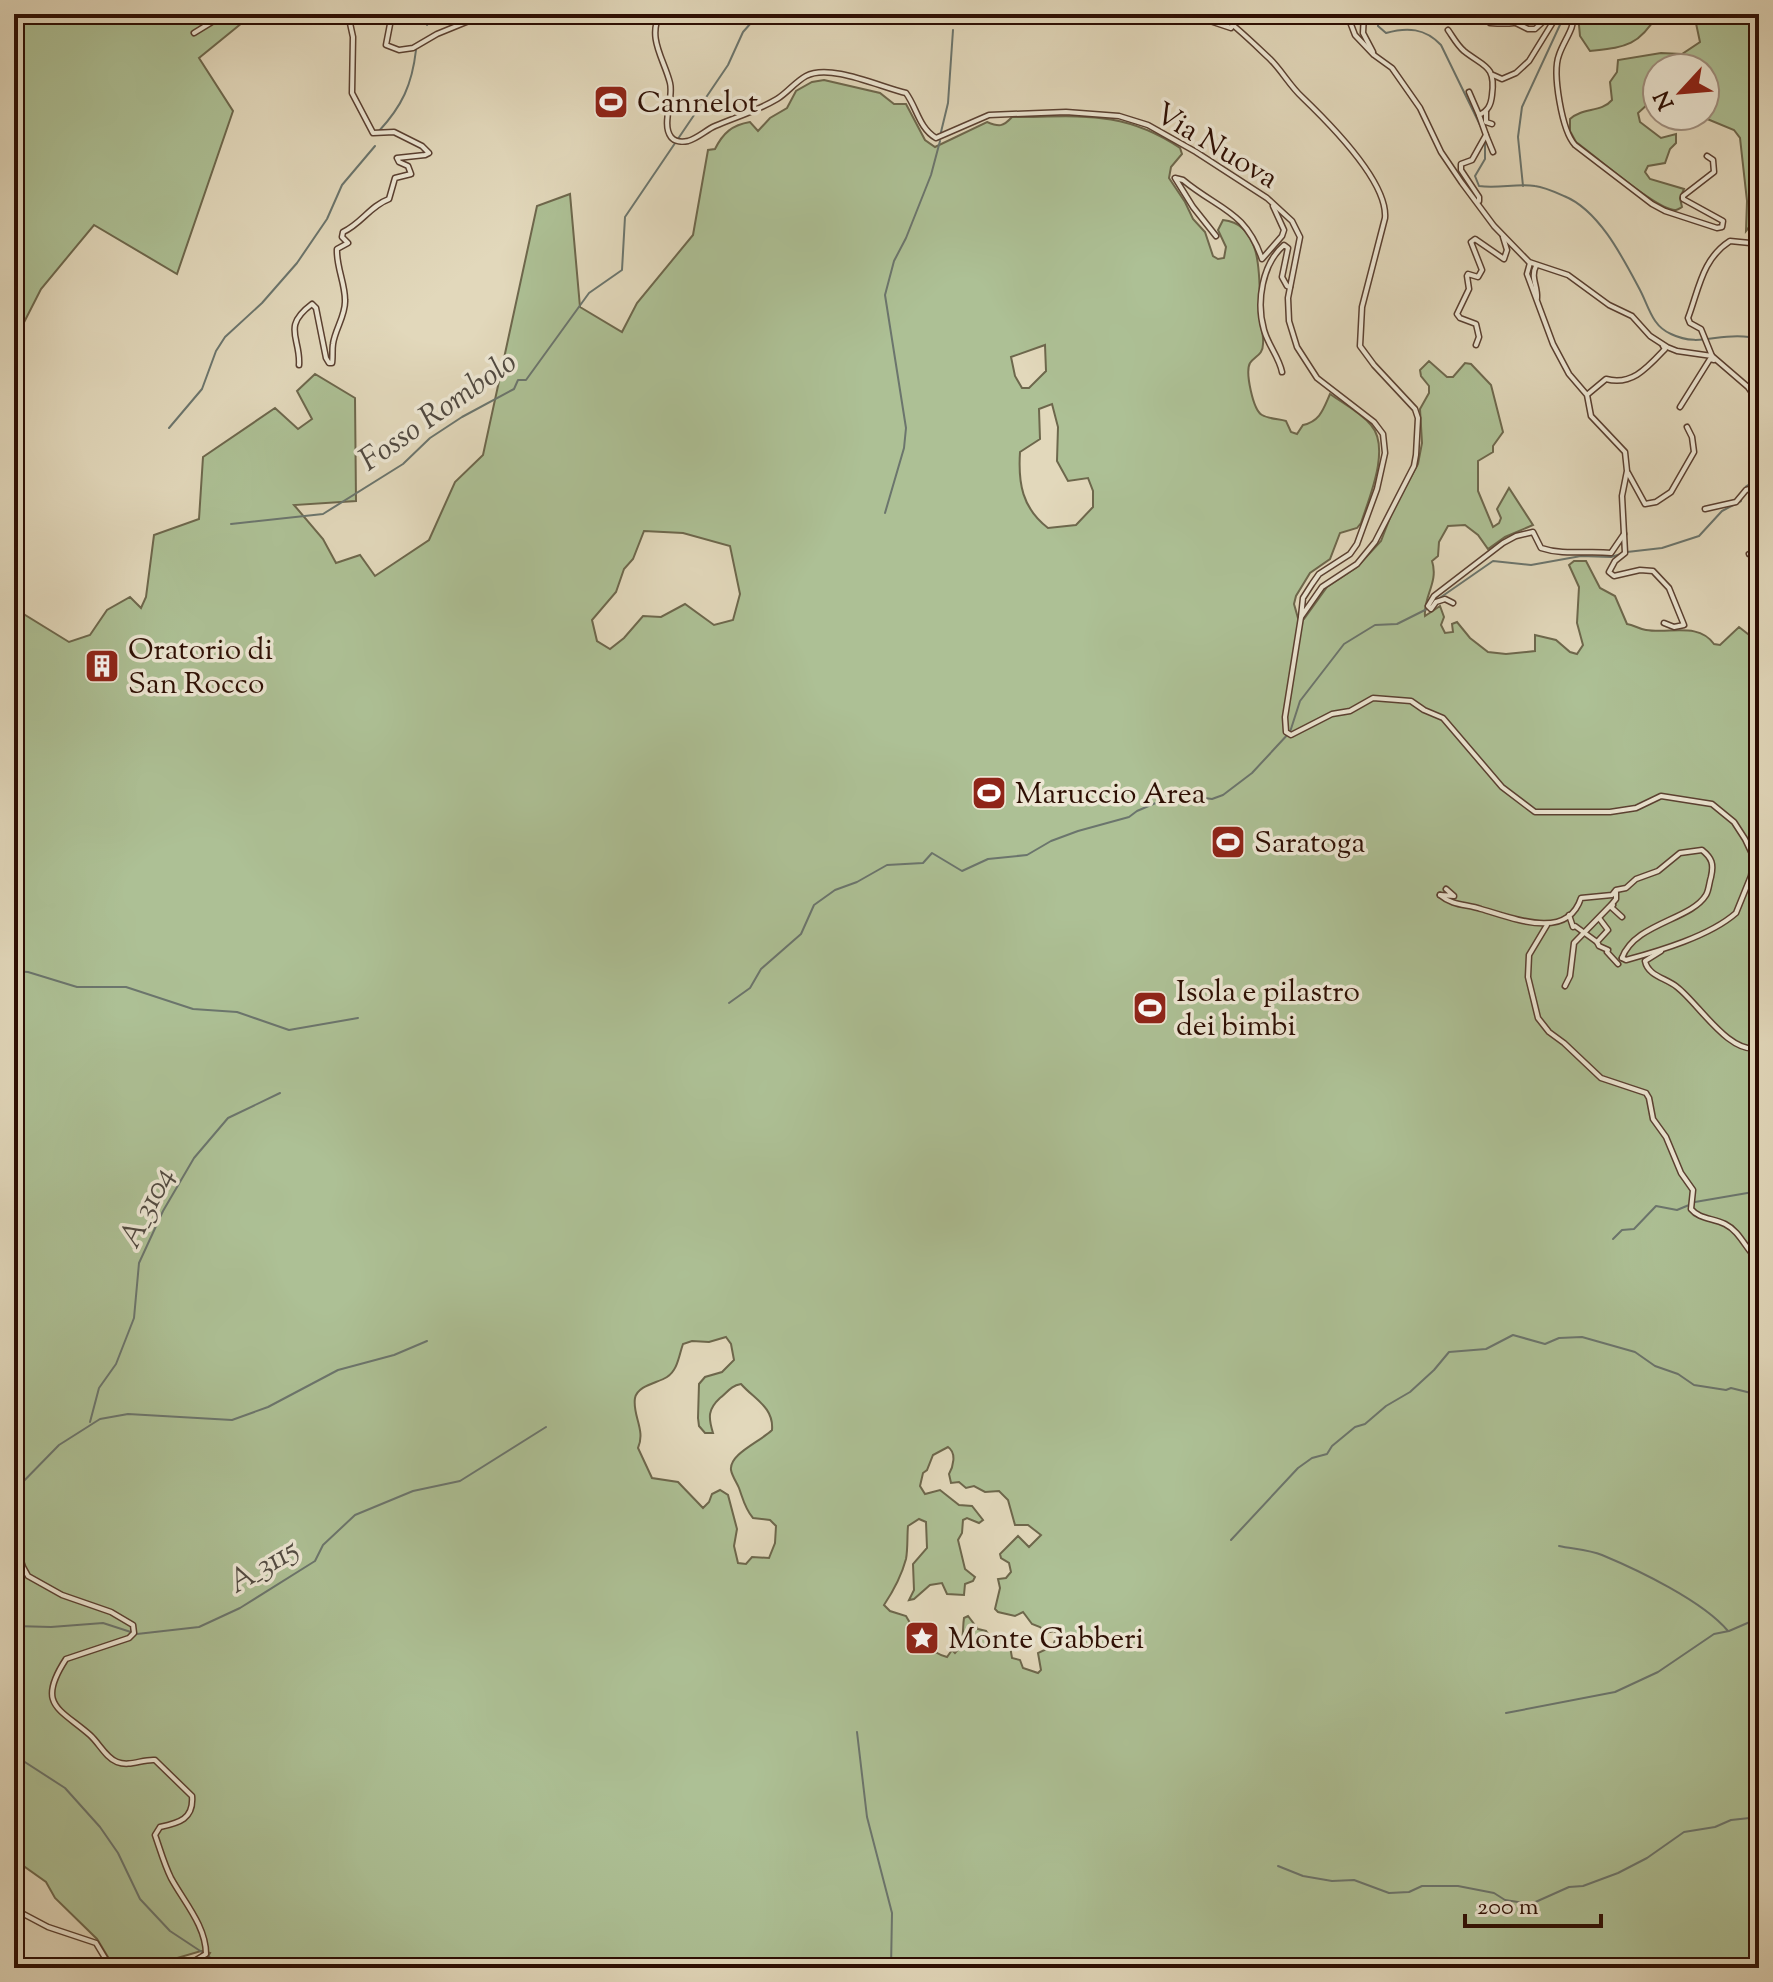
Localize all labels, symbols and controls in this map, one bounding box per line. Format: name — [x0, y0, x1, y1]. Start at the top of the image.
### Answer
north arrow — [1641, 52, 1721, 132]
sports icon: Cannelot — [592, 83, 630, 121]
place label: Cannelot — [637, 83, 758, 126]
text: N — [1647, 84, 1684, 114]
street label: Via Nuova — [1146, 93, 1286, 201]
water label: Fosso Rombolo — [350, 341, 527, 484]
place label: Oratorio di San Rocco — [128, 630, 273, 707]
building icon: Oratorio di San Rocco — [83, 647, 121, 685]
sports icon: Maruccio Area — [970, 774, 1008, 812]
place label: Maruccio Area — [1015, 774, 1206, 817]
sports icon: Saratoga — [1209, 823, 1247, 861]
place label: Saratoga — [1254, 823, 1365, 866]
place label: Isola e pilastro dei bimbi — [1176, 972, 1360, 1049]
sports icon: Isola e pilastro dei bimbi — [1131, 989, 1169, 1027]
water label: A_3104 — [108, 1160, 187, 1256]
water label: A_3115 — [219, 1528, 309, 1607]
place icon: Monte Gabberi — [903, 1619, 941, 1657]
place label: Monte Gabberi — [948, 1619, 1144, 1662]
scale bar — [1465, 1878, 1601, 1928]
text: 200 m — [1477, 1891, 1539, 1925]

